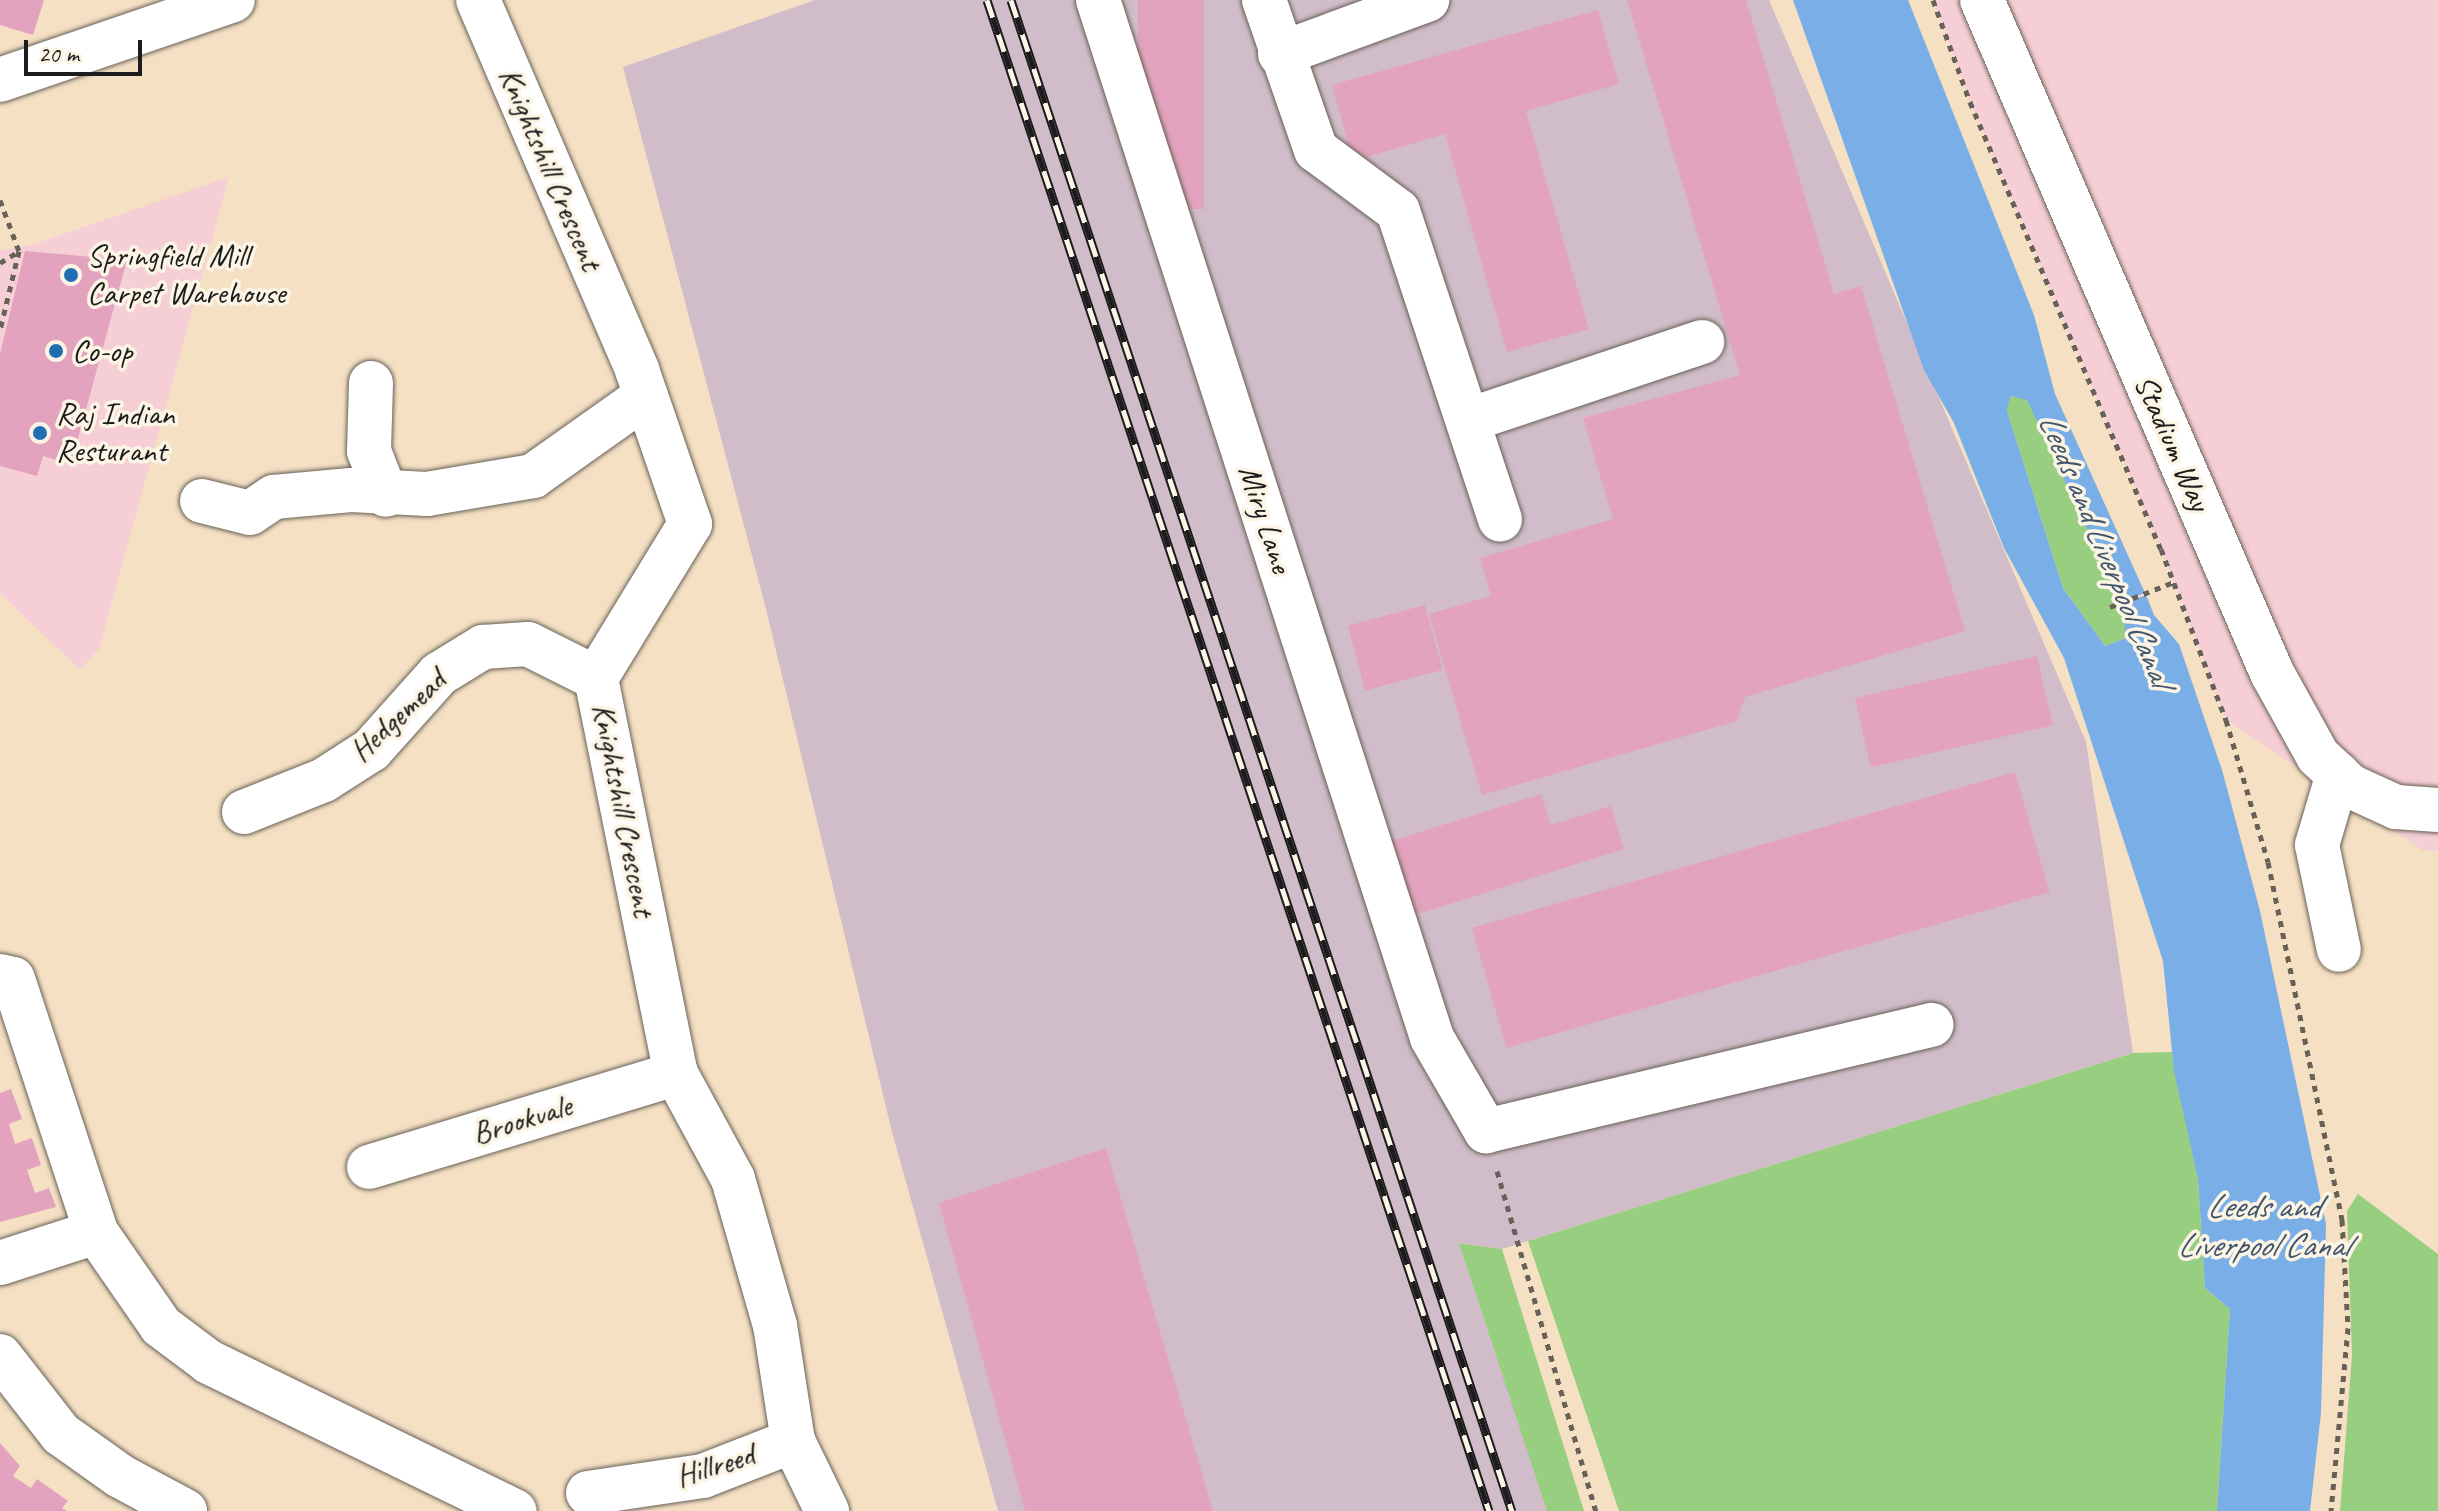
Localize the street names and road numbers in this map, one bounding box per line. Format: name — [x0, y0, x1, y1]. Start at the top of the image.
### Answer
street label: Knightshill Crescent — [490, 62, 610, 276]
street label: Stadium Way — [2125, 369, 2219, 517]
street label: Miry Lane — [1229, 460, 1301, 578]
street label: Hedgemead — [342, 662, 454, 770]
street label: Knightshill Crescent — [583, 700, 663, 920]
street label: Brookvale — [468, 1087, 576, 1153]
street label: Hillreed — [671, 1436, 759, 1496]

